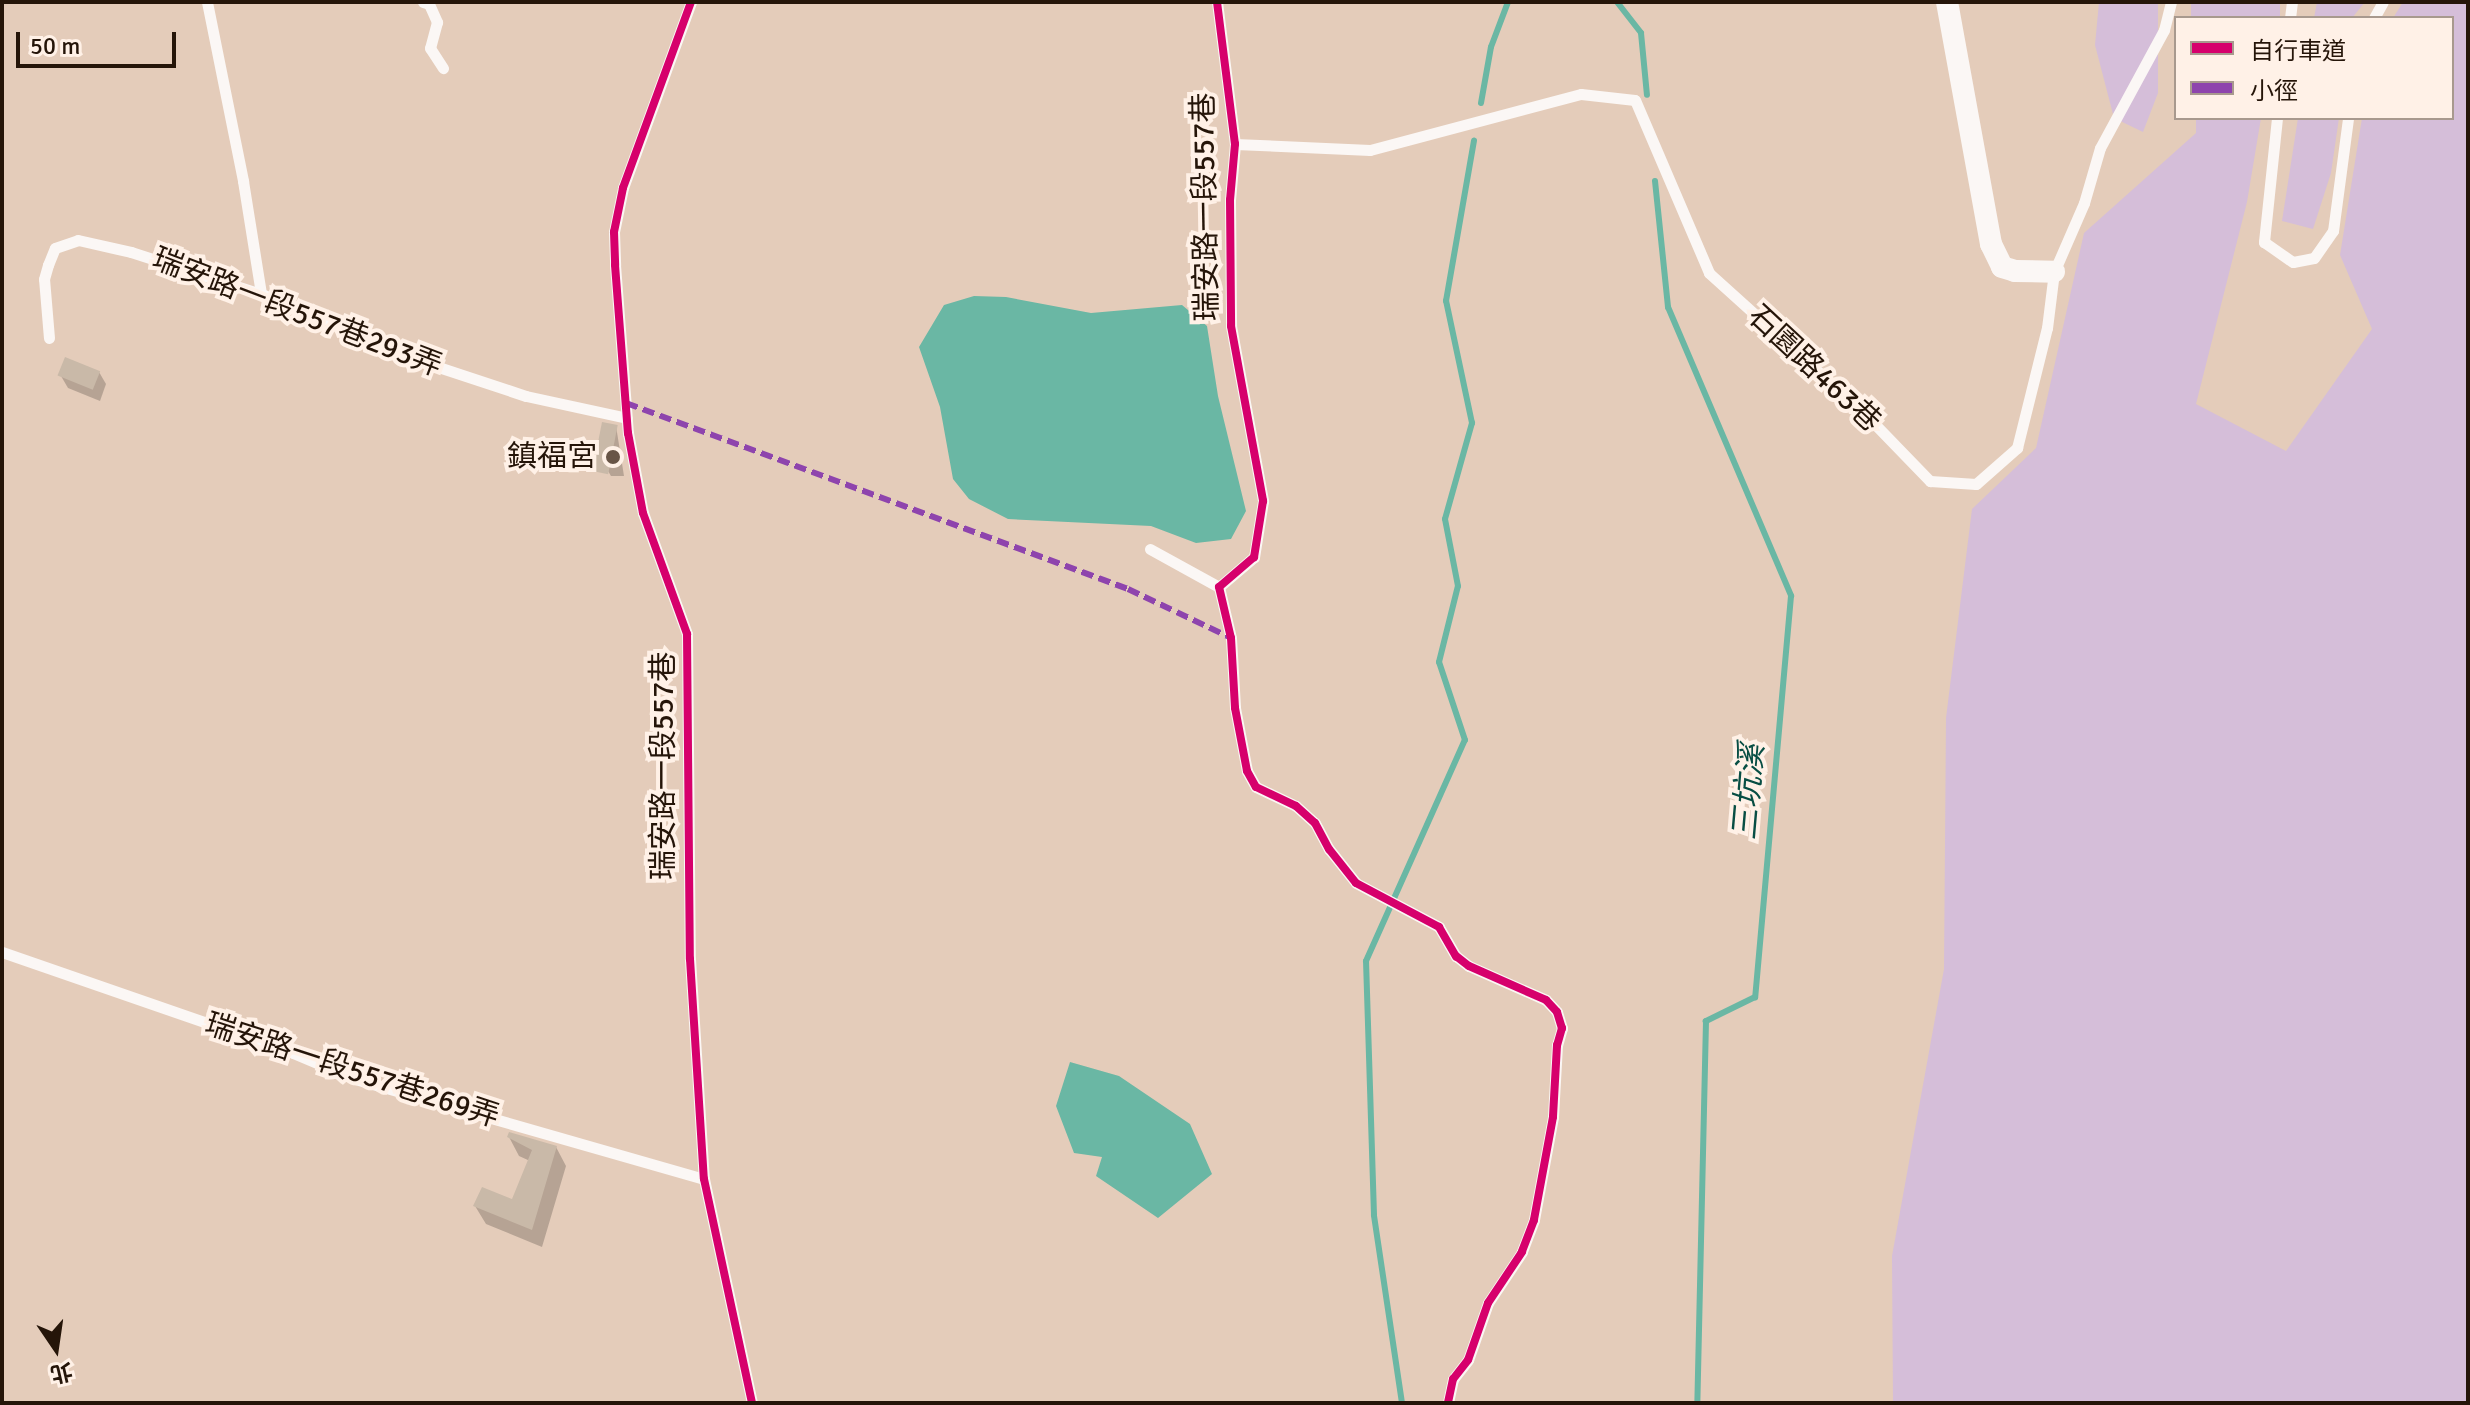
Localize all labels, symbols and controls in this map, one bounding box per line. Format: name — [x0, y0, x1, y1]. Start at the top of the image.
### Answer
scale bar — [20, 16, 180, 66]
legend — [2174, 16, 2454, 120]
text: 50 m — [30, 31, 80, 61]
text: 自行車道 — [2250, 36, 2346, 66]
text: 小徑 — [2250, 76, 2298, 106]
street label: 瑞安路一段557巷 — [1186, 92, 1226, 322]
street label: 瑞安路一段557巷293弄 — [147, 241, 447, 385]
street label: 石園路463巷 — [1740, 298, 1888, 440]
place label: 鎮福宮 — [507, 439, 597, 475]
marker: 鎮福宮 — [604, 448, 622, 466]
street label: 瑞安路一段557巷 — [646, 652, 682, 880]
water label: 三坑溪 — [1726, 743, 1772, 841]
street label: 瑞安路一段557巷269弄 — [200, 1006, 504, 1136]
north arrow — [16, 1309, 96, 1389]
text: 北 — [48, 1357, 75, 1389]

